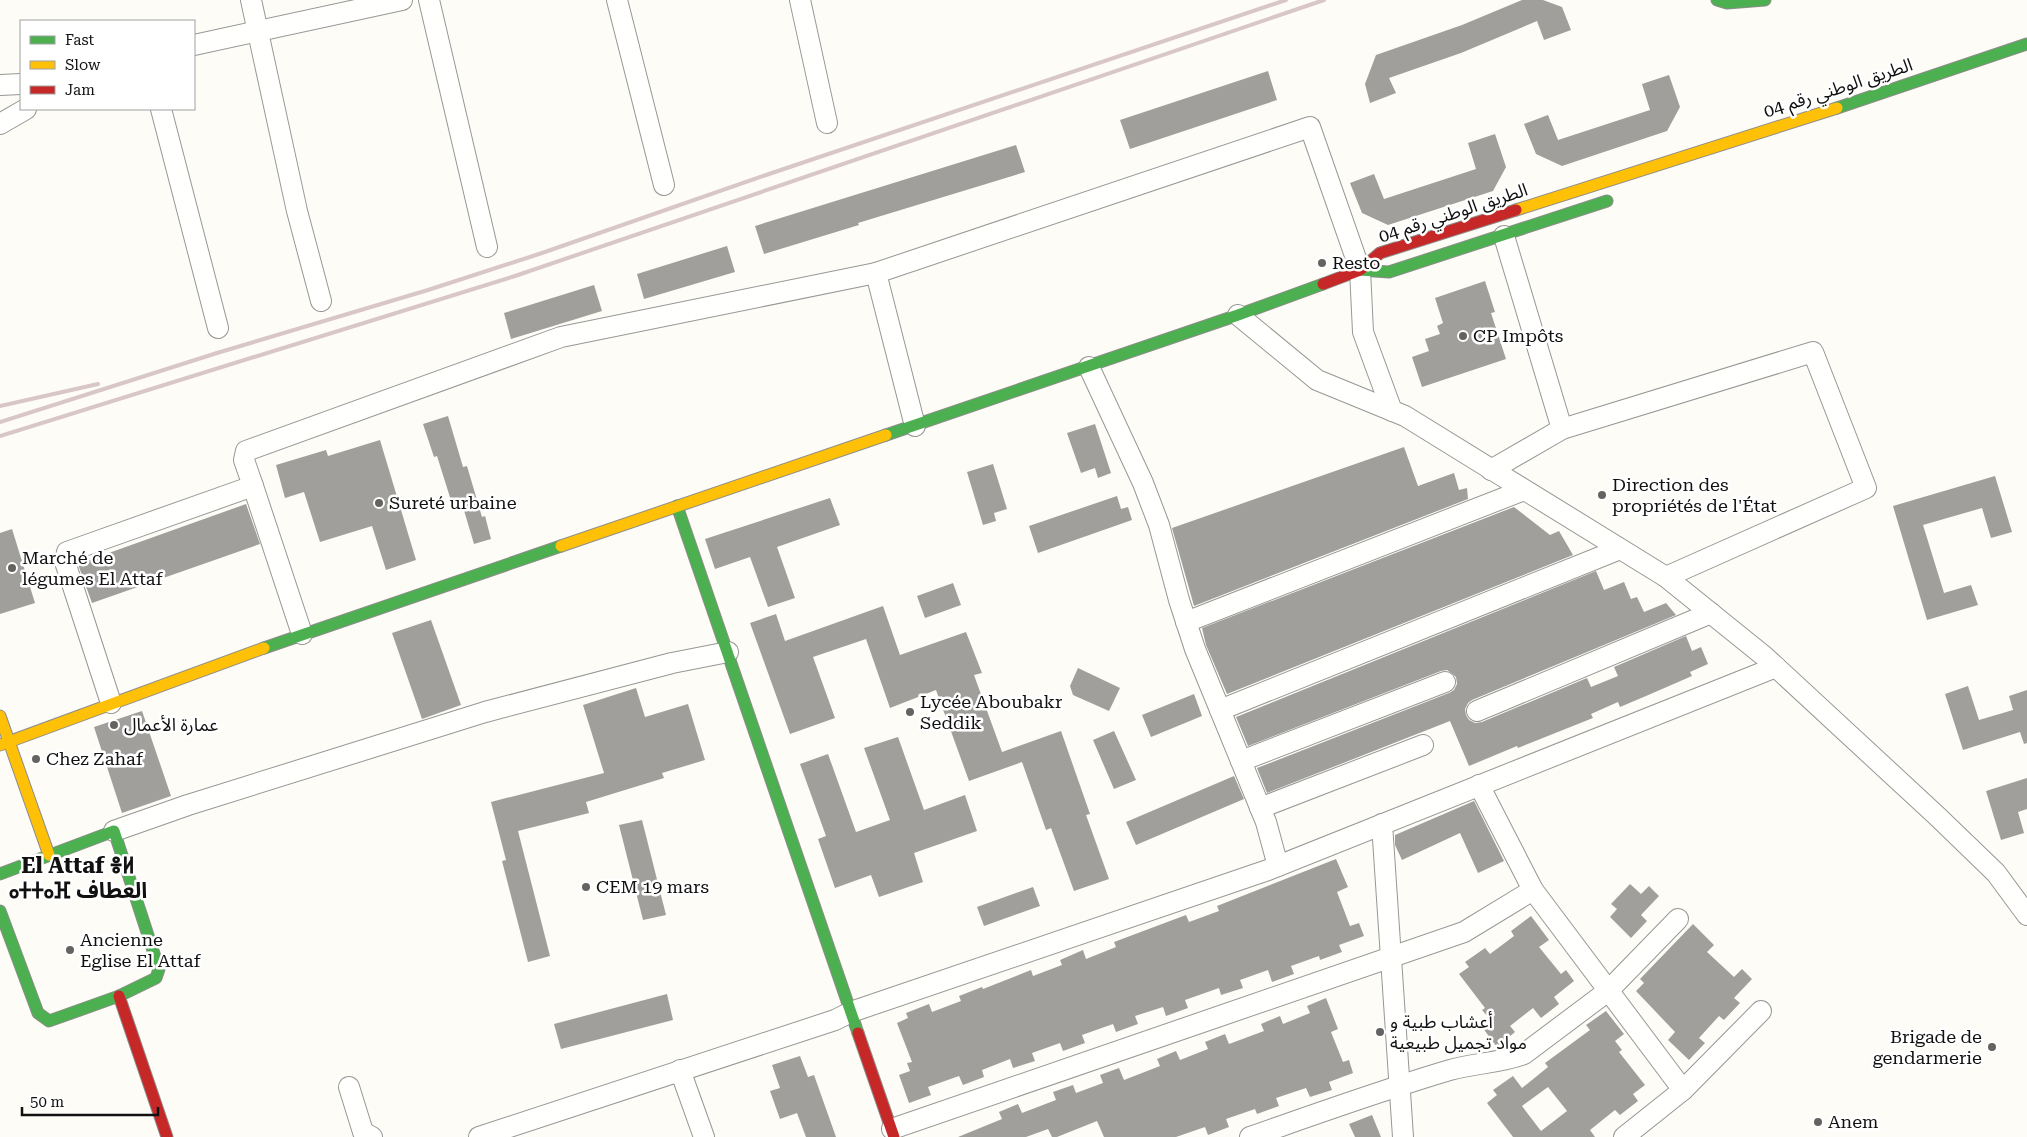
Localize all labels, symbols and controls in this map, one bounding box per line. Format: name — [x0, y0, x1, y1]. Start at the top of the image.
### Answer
legend — [20, 20, 195, 110]
text: Fast — [65, 31, 95, 49]
street label: الطريق الوطني رقم 04 — [1761, 54, 1916, 125]
text: Slow — [65, 56, 101, 74]
text: Jam — [65, 81, 95, 99]
street label: الطريق الوطني رقم 04 — [1376, 179, 1531, 250]
place label: Resto — [1332, 252, 1380, 273]
marker: Resto — [1316, 257, 1328, 269]
place label: CP Impôts — [1473, 325, 1563, 346]
marker: CP Impôts — [1457, 330, 1469, 342]
place label: Direction des propriétés de l'État — [1612, 474, 1777, 516]
marker: Direction des propriétés de l'État — [1596, 489, 1608, 501]
place label: Sureté urbaine — [389, 492, 517, 513]
marker: Sureté urbaine — [373, 497, 385, 509]
place label: Marché de légumes El Attaf — [22, 547, 164, 589]
marker: Marché de légumes El Attaf — [6, 562, 18, 574]
place label: Lycée Aboubakr Seddik — [920, 691, 1062, 733]
marker: Lycée Aboubakr Seddik — [904, 706, 916, 718]
place label: عمارة الأعمال — [124, 714, 218, 736]
marker: عمارة الأعمال — [108, 719, 120, 731]
place label: Chez Zahaf — [46, 748, 144, 769]
marker: Chez Zahaf — [30, 753, 42, 765]
district label: El Attaf ⴻⵍ ⴰⵜⵜⴰⴼ العطاف — [9, 853, 147, 903]
place label: CEM 19 mars — [596, 876, 709, 897]
marker: CEM 19 mars — [580, 881, 592, 893]
place label: Ancienne Eglise El Attaf — [80, 929, 201, 971]
marker: Ancienne Eglise El Attaf — [64, 944, 76, 956]
place label: أعشاب طبية و مواد تجميل طبيعية — [1390, 1011, 1527, 1054]
marker: أعشاب طبية و مواد تجميل طبيعية — [1374, 1026, 1386, 1038]
place label: Brigade de gendarmerie — [1873, 1026, 1982, 1068]
marker: Brigade de gendarmerie — [1986, 1041, 1998, 1053]
scale bar — [22, 1084, 159, 1116]
text: 50 m — [30, 1093, 65, 1111]
place label: Anem — [1828, 1111, 1879, 1132]
marker: Anem — [1812, 1116, 1824, 1128]

